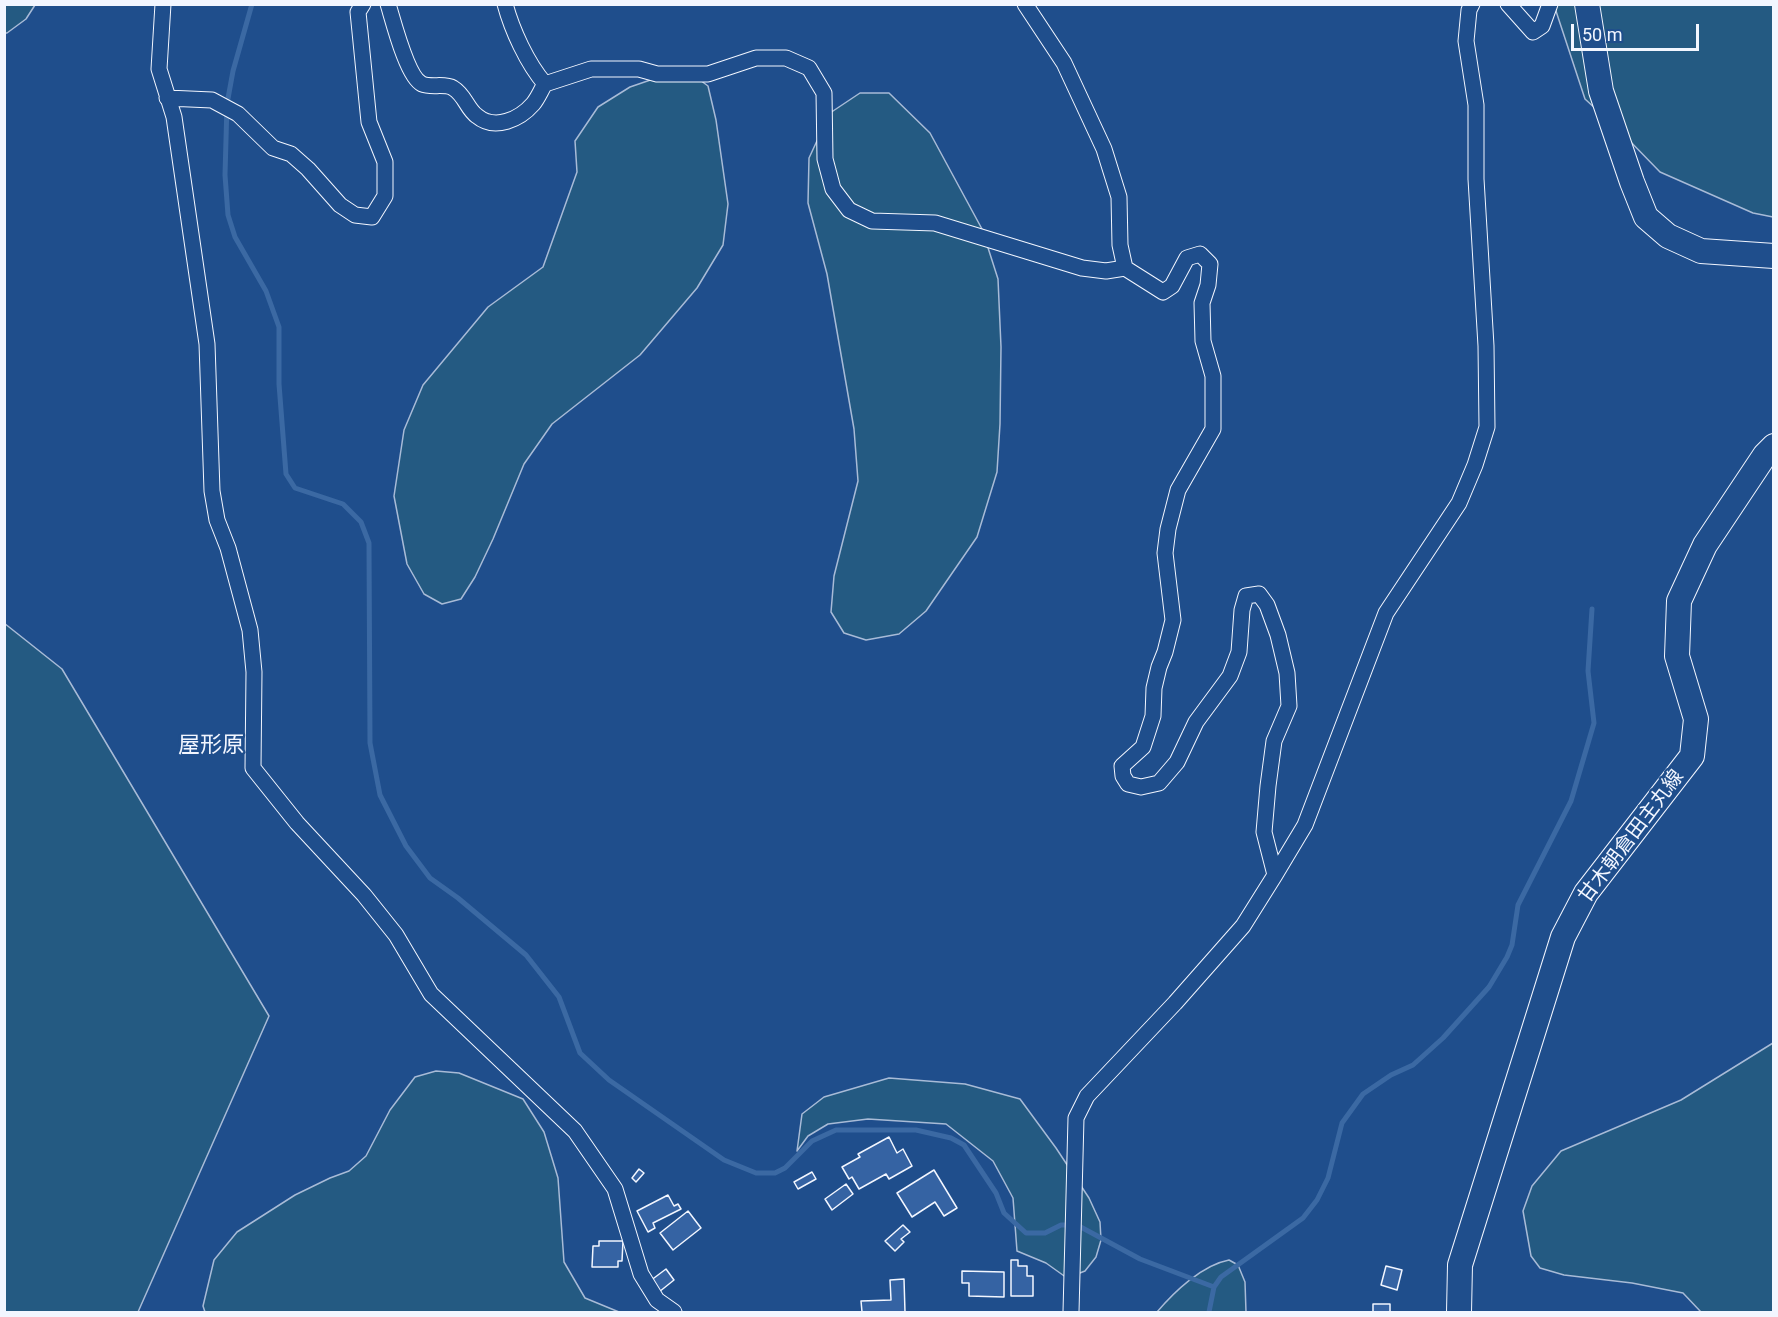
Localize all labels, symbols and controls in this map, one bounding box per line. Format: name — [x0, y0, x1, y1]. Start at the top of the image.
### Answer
scale bar — [1574, 12, 1702, 50]
text: 50 m — [1582, 24, 1622, 45]
district label: 屋形原 — [178, 733, 244, 759]
street label: 甘木朝倉田主丸線 — [1574, 766, 1690, 908]

